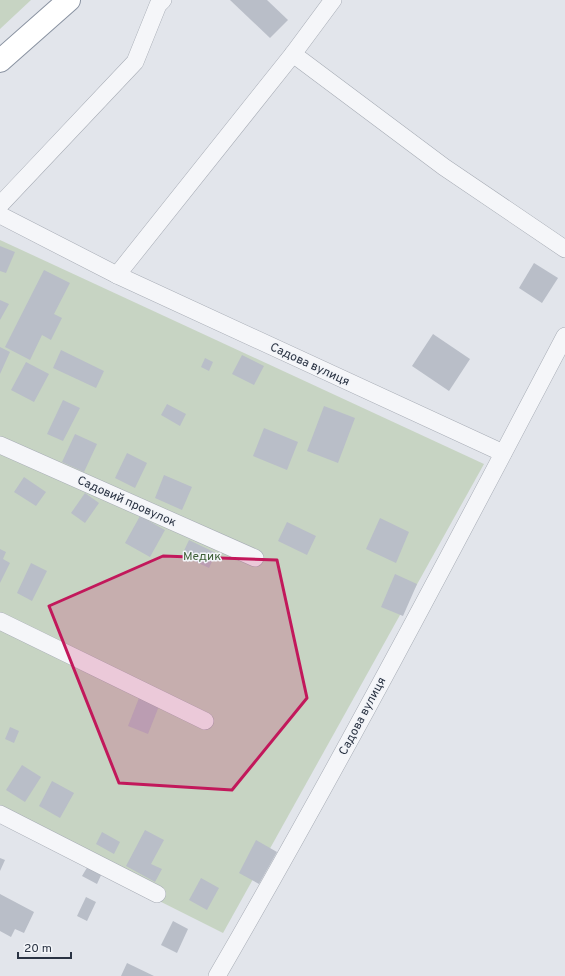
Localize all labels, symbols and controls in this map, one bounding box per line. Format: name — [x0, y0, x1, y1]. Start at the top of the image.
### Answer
street label: Садова вулиця — [267, 339, 352, 390]
street label: Садовий провулок — [74, 473, 179, 531]
park label: Медик — [183, 549, 221, 565]
street label: Садова вулиця — [336, 675, 390, 758]
scale bar — [18, 934, 71, 960]
text: 20 m — [24, 941, 52, 957]

